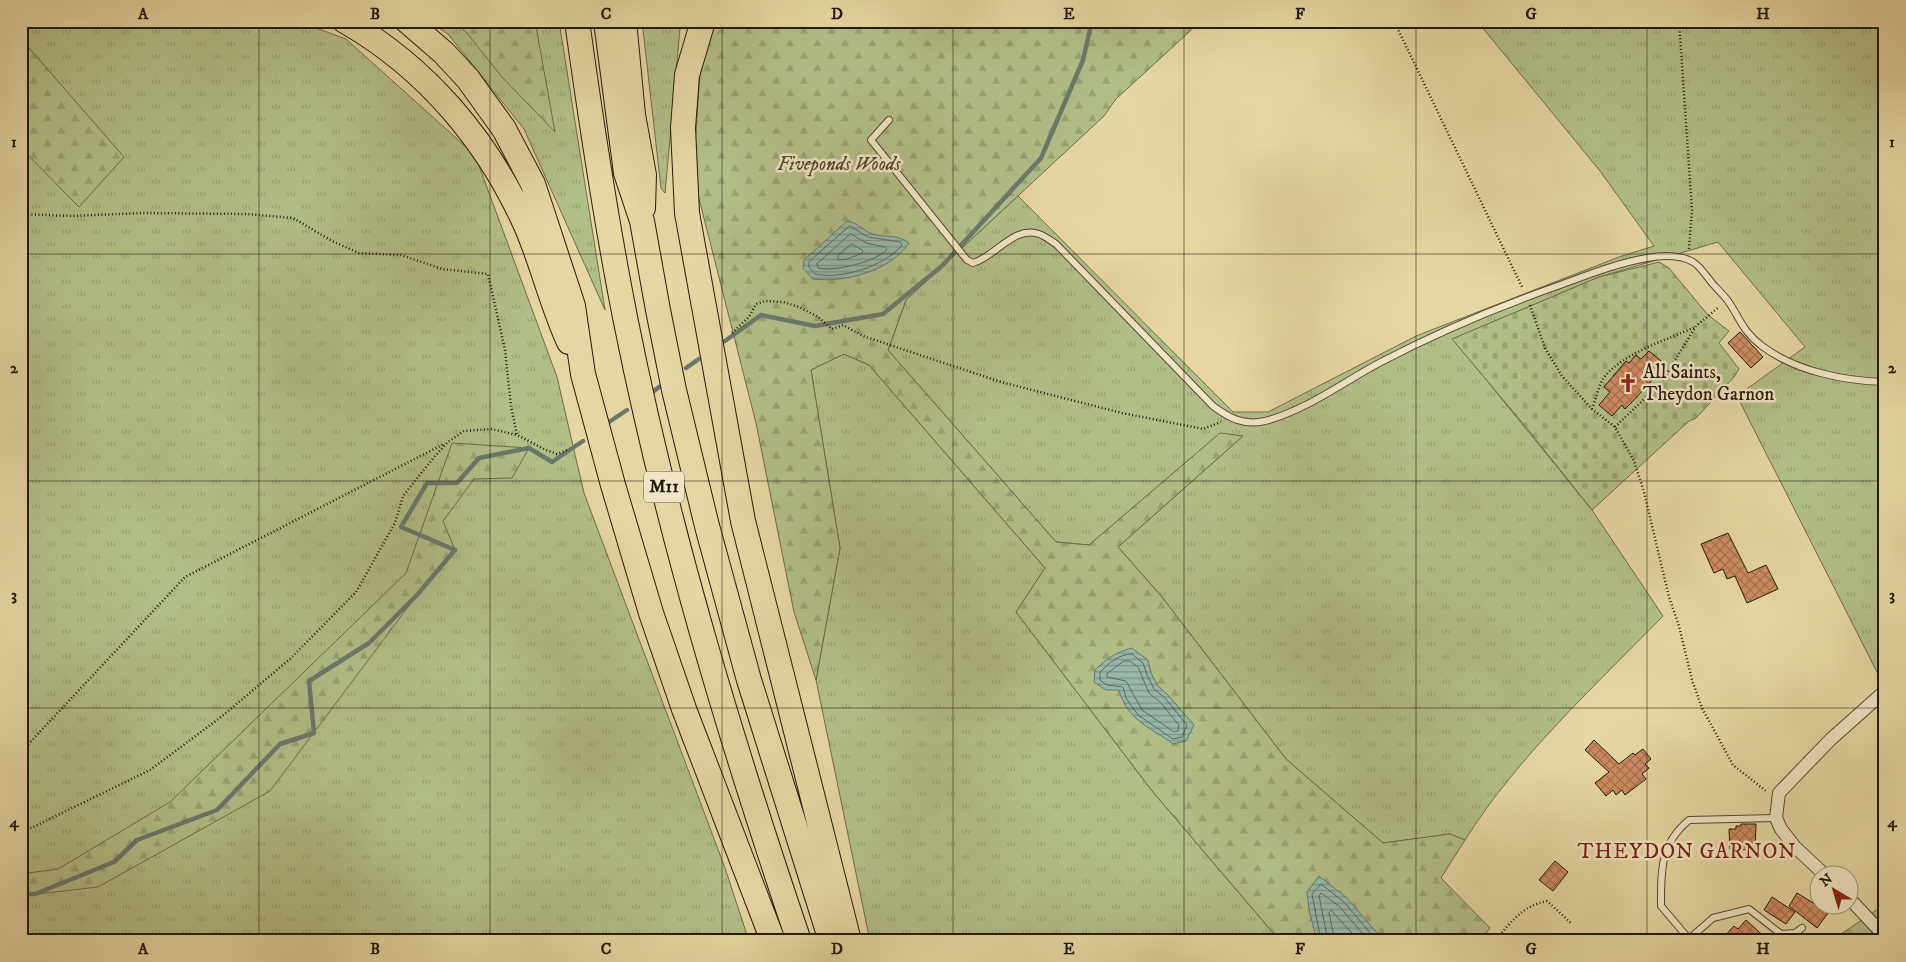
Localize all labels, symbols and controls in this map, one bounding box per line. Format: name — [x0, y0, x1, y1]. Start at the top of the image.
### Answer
text: A — [137, 4, 149, 24]
text: B — [370, 4, 380, 24]
text: C — [601, 4, 611, 24]
text: D — [831, 4, 843, 24]
text: E — [1063, 4, 1075, 24]
text: F — [1295, 4, 1305, 24]
text: G — [1525, 4, 1537, 24]
text: H — [1756, 4, 1770, 24]
text: 1 — [11, 132, 17, 152]
text: 1 — [1889, 132, 1895, 152]
park label: Fiveponds Woods — [777, 153, 902, 177]
text: 2 — [10, 358, 19, 378]
text: 2 — [1888, 358, 1897, 378]
place label: All Saints, Theydon Garnon — [1643, 361, 1774, 406]
church icon: All Saints, Theydon Garnon — [1617, 372, 1639, 394]
road number: M11 — [644, 472, 684, 502]
text: 3 — [11, 585, 17, 605]
text: 3 — [1889, 585, 1895, 605]
text: 4 — [8, 812, 19, 832]
text: 4 — [1886, 812, 1897, 832]
district label: THEYDON GARNON — [1578, 839, 1796, 865]
north arrow — [1808, 864, 1858, 914]
text: N — [1817, 870, 1837, 891]
text: A — [137, 939, 149, 959]
text: B — [370, 939, 380, 959]
text: C — [601, 939, 611, 959]
text: D — [831, 939, 843, 959]
text: E — [1063, 939, 1075, 959]
text: F — [1295, 939, 1305, 959]
text: G — [1525, 939, 1537, 959]
text: H — [1756, 939, 1770, 959]

